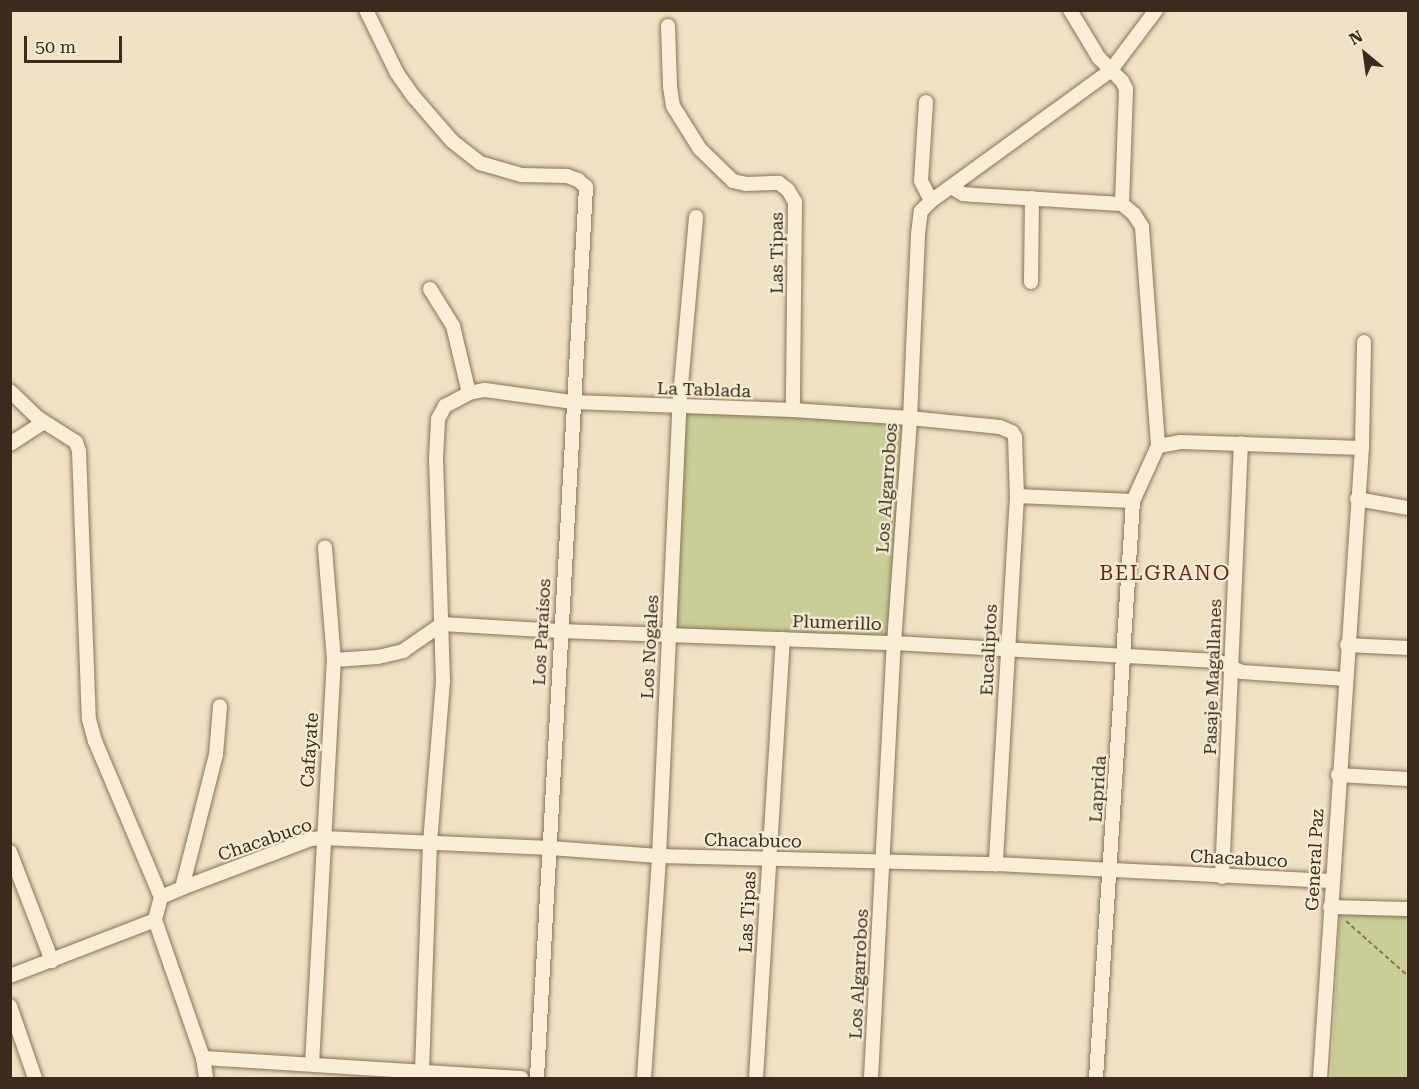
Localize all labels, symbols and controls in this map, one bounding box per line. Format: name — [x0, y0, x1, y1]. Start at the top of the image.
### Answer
scale bar — [27, 24, 124, 62]
north arrow — [1335, 24, 1395, 84]
text: N — [1346, 27, 1366, 49]
text: 50 m — [35, 36, 76, 57]
street label: Las Tipas — [766, 212, 788, 294]
street label: La Tablada — [657, 378, 751, 402]
street label: Los Algarrobos — [872, 422, 902, 554]
district label: BELGRANO — [1099, 560, 1231, 586]
street label: Los Paraísos — [528, 578, 556, 686]
street label: Los Nogales — [636, 594, 664, 700]
street label: Pasaje Magallanes — [1199, 599, 1227, 755]
street label: Eucaliptos — [976, 604, 1002, 696]
street label: Plumerillo — [792, 611, 882, 635]
street label: Cafayate — [297, 712, 323, 788]
street label: Laprida — [1085, 755, 1111, 823]
street label: General Paz — [1302, 808, 1328, 912]
street label: Chacabuco — [215, 814, 315, 866]
street label: Chacabuco — [704, 829, 802, 853]
street label: Chacabuco — [1190, 846, 1288, 872]
street label: Las Tipas — [735, 871, 761, 953]
street label: Los Algarrobos — [845, 908, 873, 1040]

